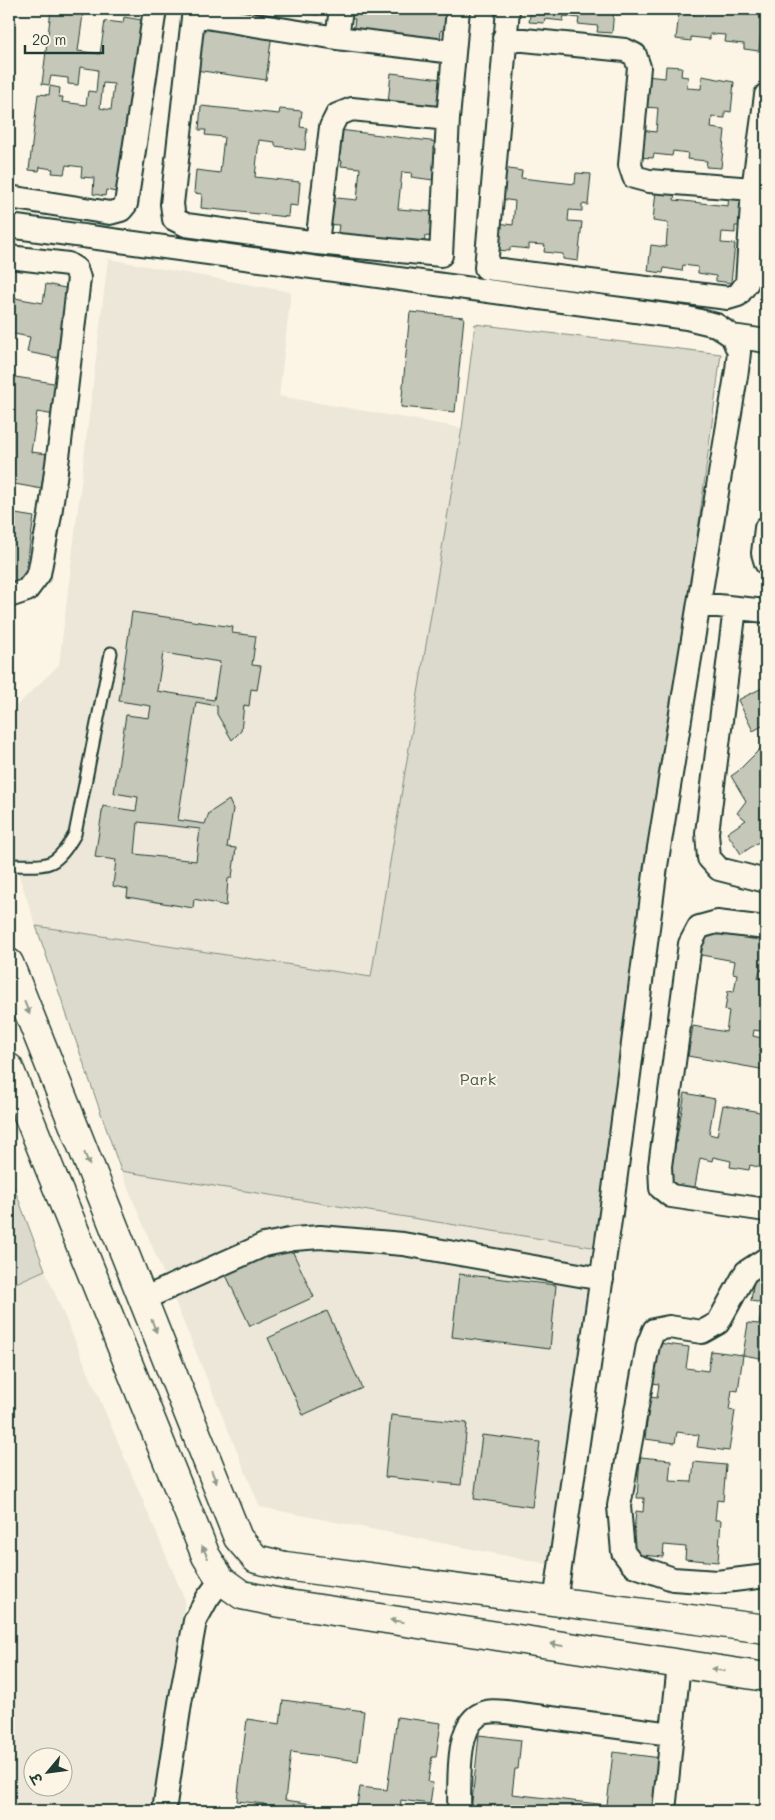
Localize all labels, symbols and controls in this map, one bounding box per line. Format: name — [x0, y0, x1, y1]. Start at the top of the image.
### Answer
scale bar — [25, 22, 102, 54]
text: 20 m — [32, 29, 66, 49]
one-way arrow — [23, 1001, 31, 1016]
park label: Park — [460, 1068, 496, 1089]
one-way arrow — [83, 1152, 91, 1167]
one-way arrow — [150, 1319, 158, 1334]
one-way arrow — [210, 1470, 218, 1485]
one-way arrow — [200, 1545, 209, 1560]
one-way arrow — [388, 1616, 404, 1624]
one-way arrow — [549, 1641, 565, 1649]
one-way arrow — [710, 1665, 726, 1673]
north arrow — [22, 1748, 72, 1798]
text: उ — [25, 1768, 48, 1789]

